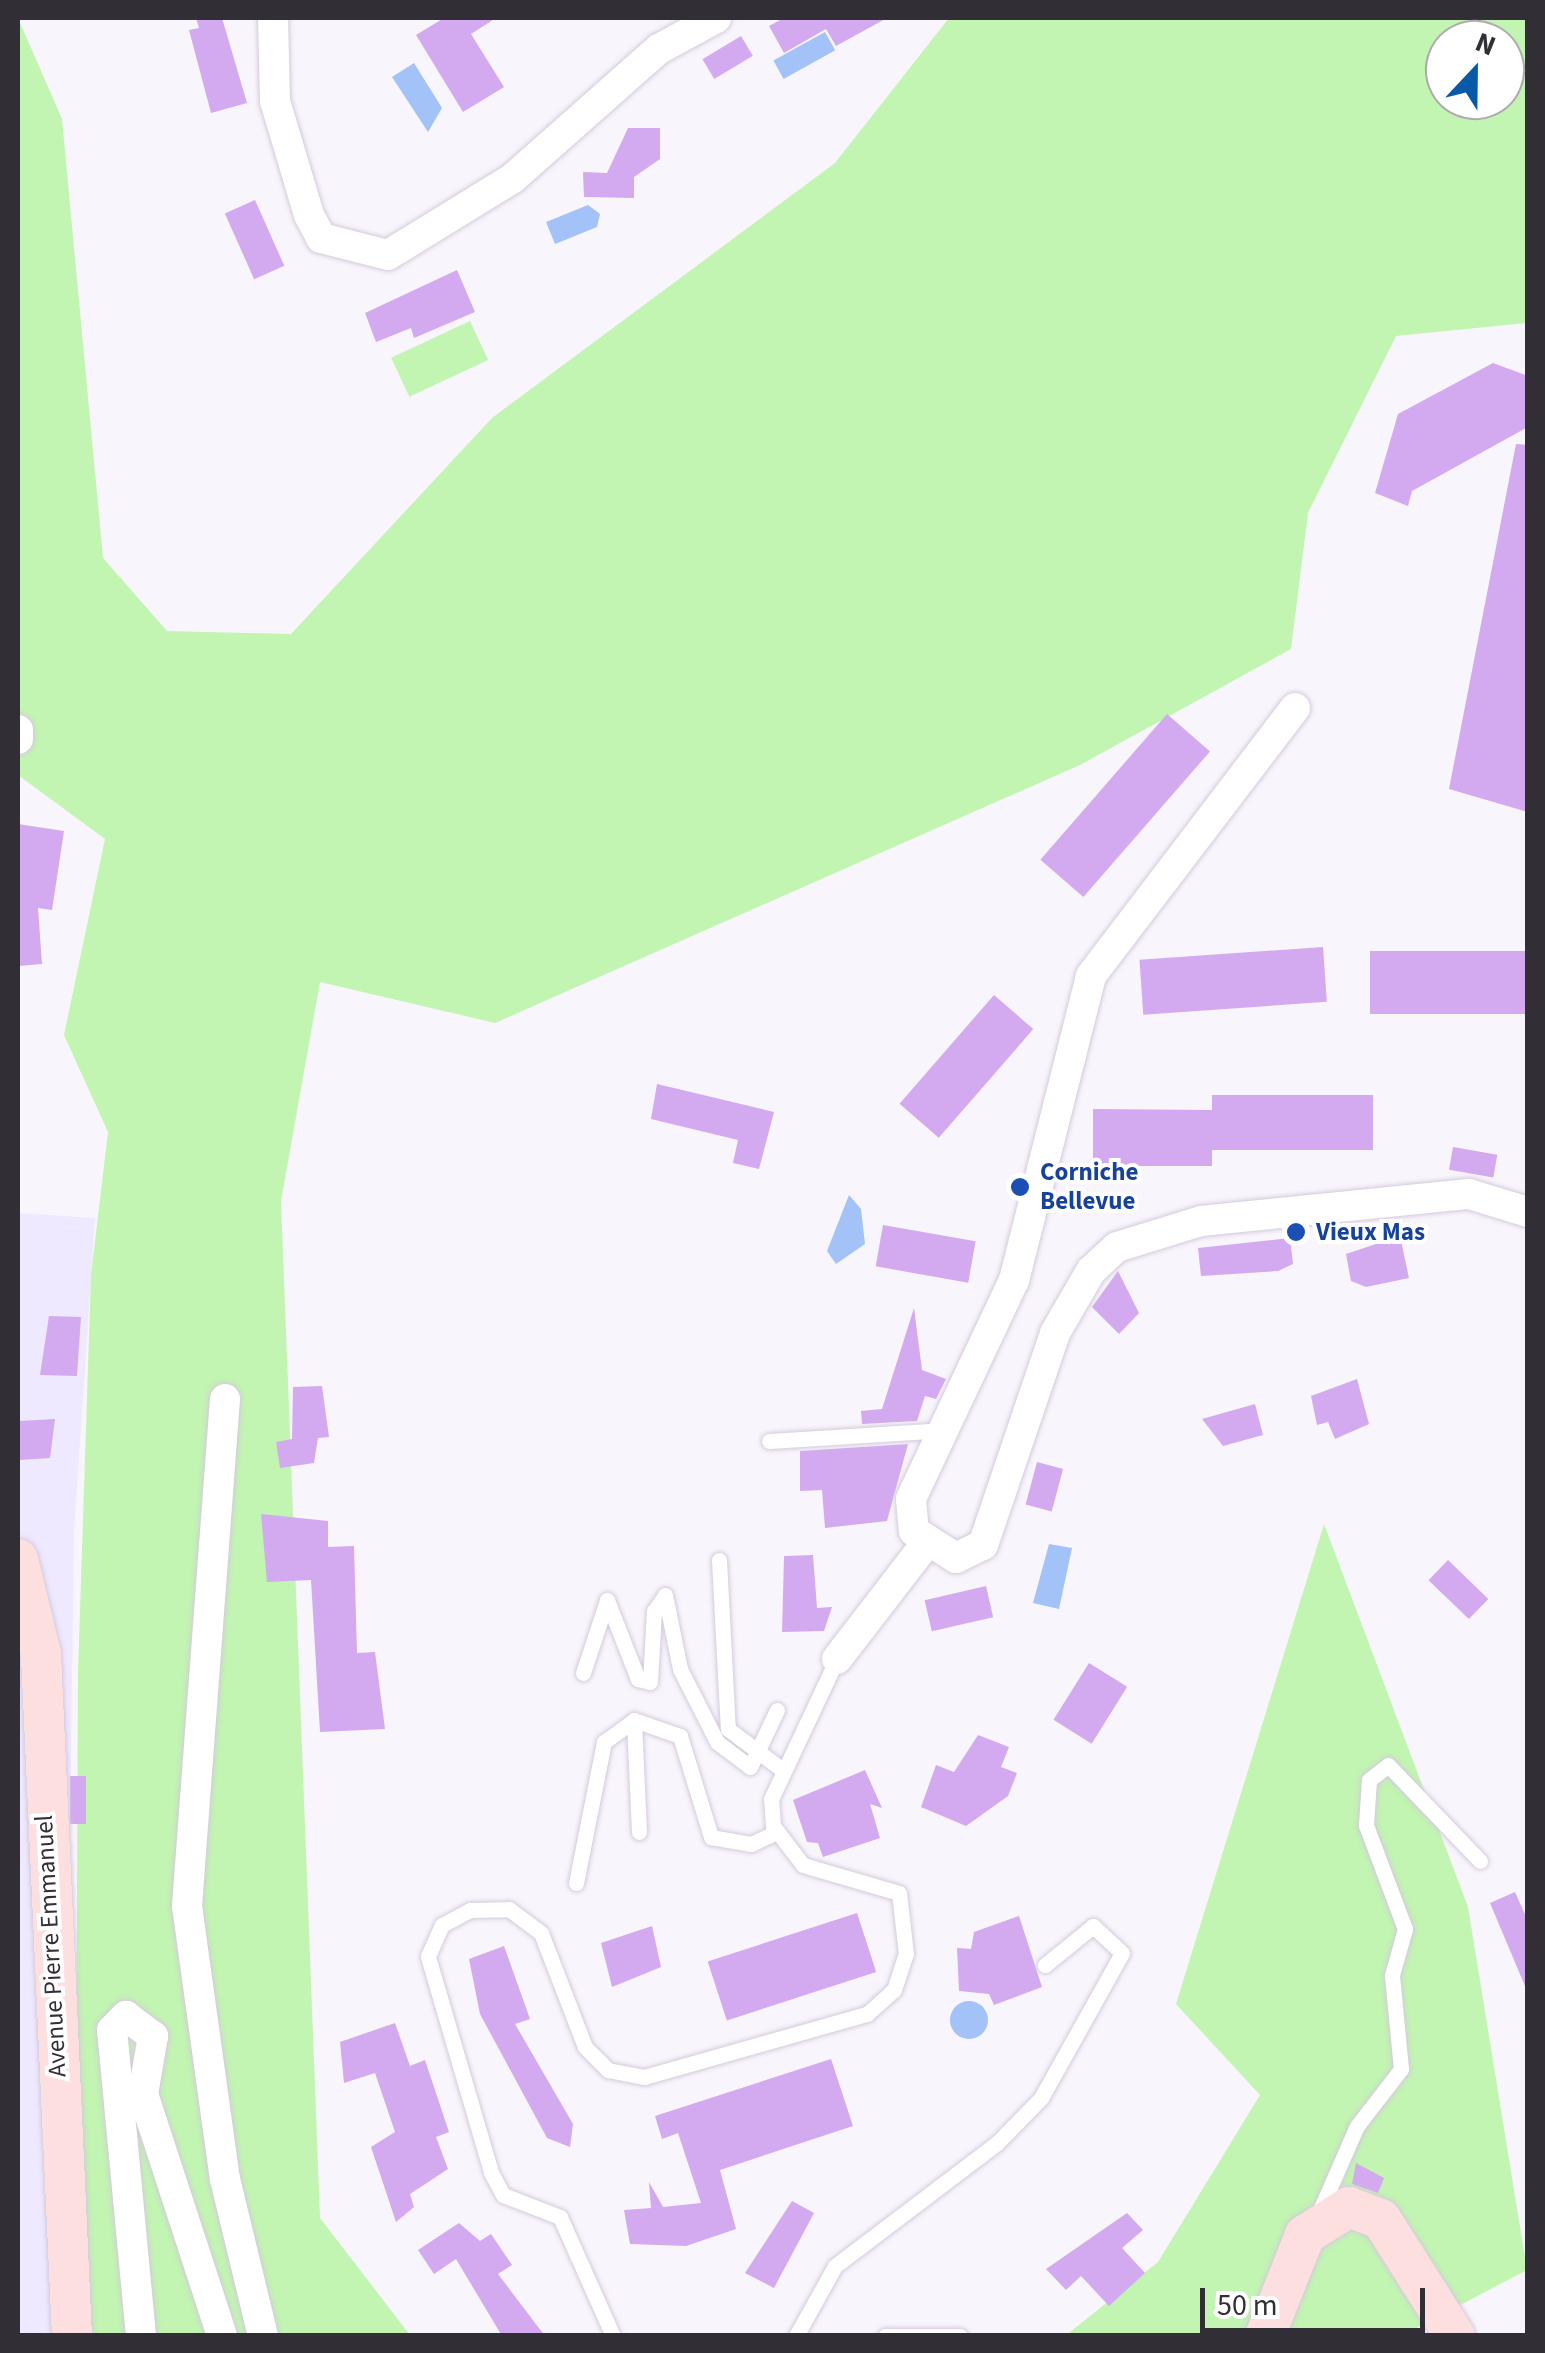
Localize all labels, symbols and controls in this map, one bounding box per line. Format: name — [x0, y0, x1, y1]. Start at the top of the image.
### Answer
north arrow — [1425, 20, 1525, 120]
text: N — [1469, 22, 1502, 66]
place label: Corniche Bellevue — [1040, 1158, 1138, 1217]
marker: Corniche Bellevue — [1009, 1176, 1031, 1198]
place label: Vieux Mas — [1316, 1217, 1425, 1247]
marker: Vieux Mas — [1285, 1221, 1307, 1243]
street label: Avenue Pierre Emmanuel — [29, 1814, 73, 2078]
scale bar — [1205, 2268, 1430, 2330]
text: 50 m — [1217, 2284, 1278, 2327]

